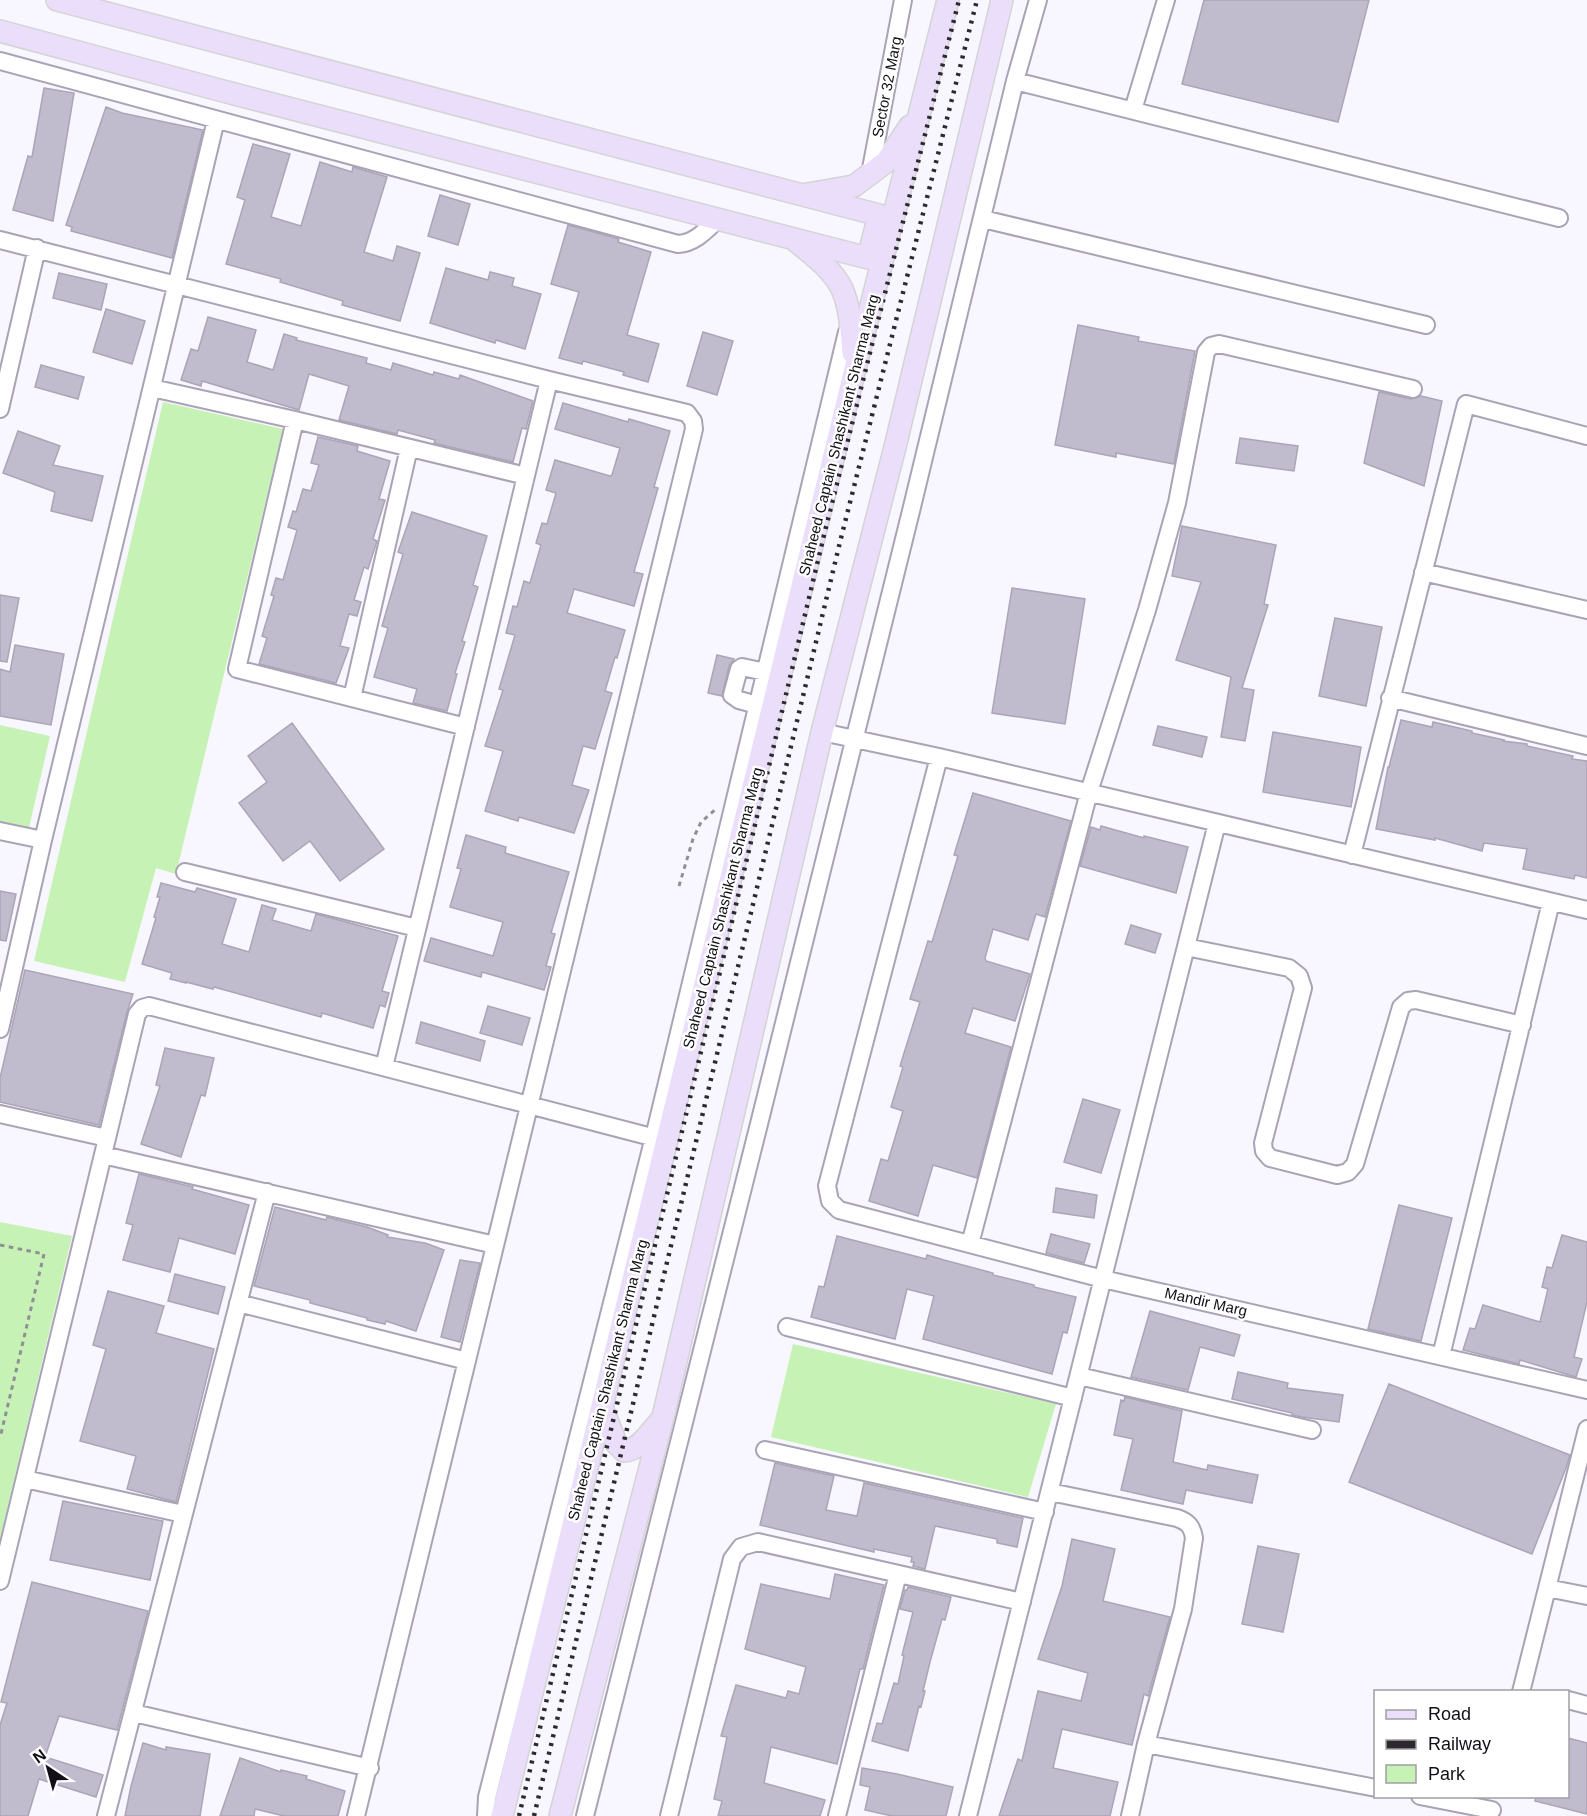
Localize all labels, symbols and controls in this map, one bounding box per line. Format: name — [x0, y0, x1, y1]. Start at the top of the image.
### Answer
street label: Sector 32 Marg — [868, 35, 905, 139]
street label: Shaheed Captain Shashikant Sharma Marg — [795, 292, 882, 577]
street label: Shaheed Captain Shashikant Sharma Marg — [679, 765, 766, 1050]
street label: Shaheed Captain Shashikant Sharma Marg — [564, 1237, 651, 1522]
street label: Mandir Marg — [1163, 1284, 1249, 1319]
legend — [1374, 1690, 1569, 1798]
text: Road — [1428, 1704, 1471, 1724]
text: Railway — [1428, 1734, 1491, 1754]
north arrow — [18, 1738, 78, 1798]
text: N — [30, 1746, 49, 1767]
text: Park — [1428, 1764, 1466, 1784]

